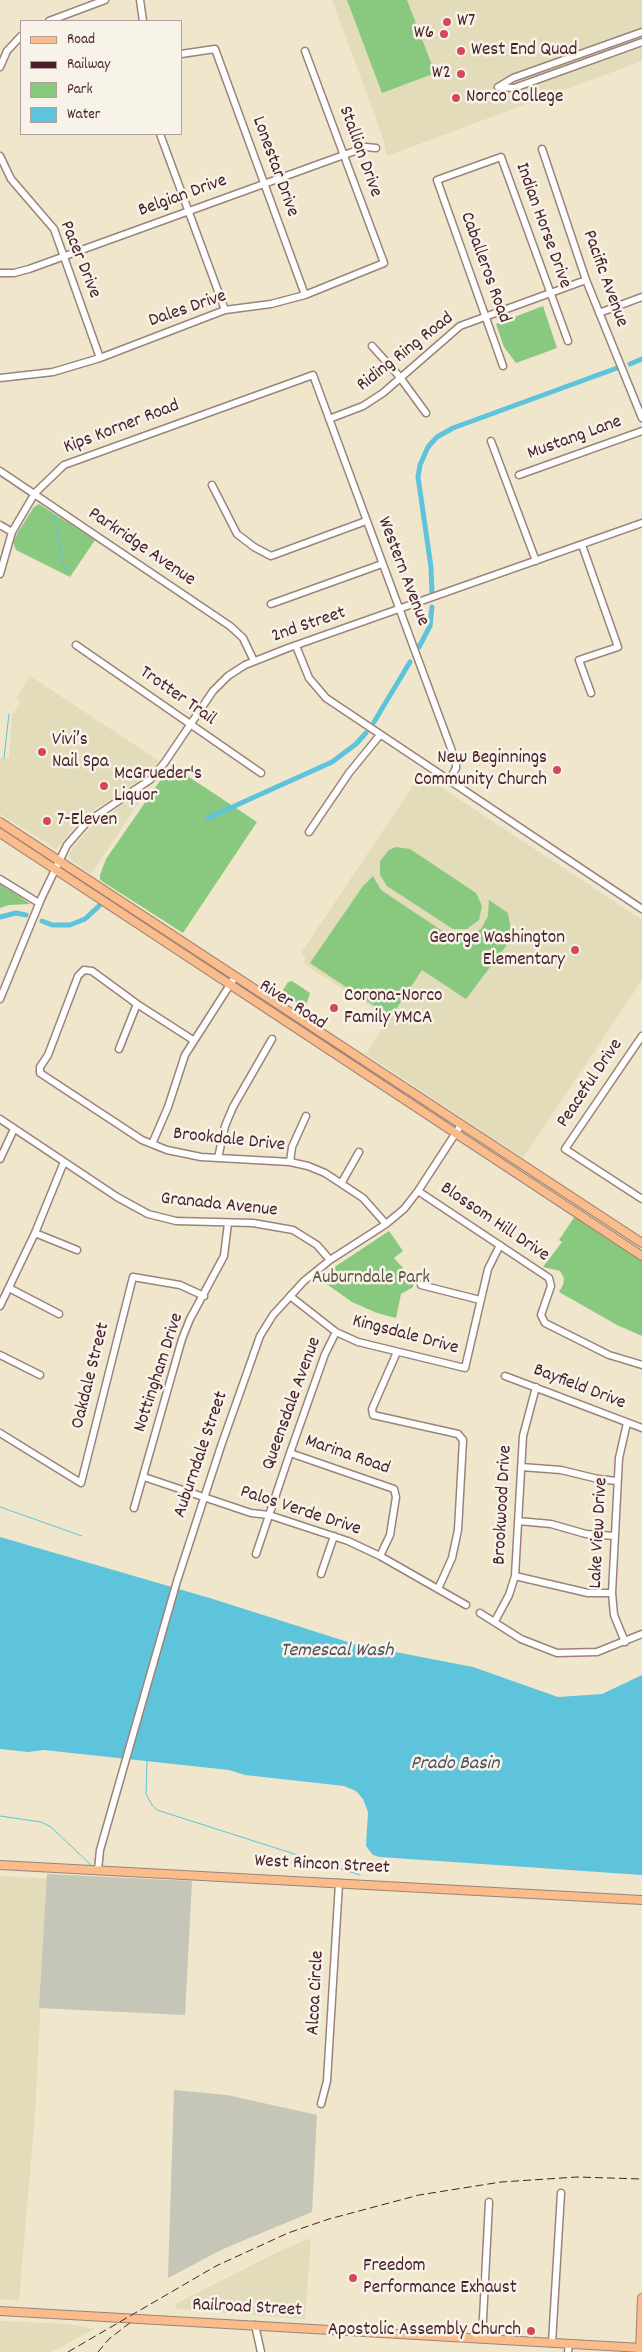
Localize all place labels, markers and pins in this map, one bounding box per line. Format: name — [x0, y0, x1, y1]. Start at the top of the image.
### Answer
place label: W7 — [457, 11, 475, 33]
marker: W7 — [441, 16, 453, 28]
place label: W6 — [414, 23, 434, 45]
marker: W6 — [438, 28, 450, 40]
place label: West End Quad — [471, 40, 577, 62]
marker: West End Quad — [455, 45, 467, 57]
place label: W2 — [432, 63, 451, 85]
marker: W2 — [455, 68, 467, 80]
place label: Norco College — [466, 87, 563, 109]
marker: Norco College — [450, 92, 462, 104]
place label: Vivi’s Nail Spa — [52, 730, 109, 774]
marker: Vivi’s Nail Spa — [36, 746, 48, 758]
place label: New Beginnings Community Church — [414, 748, 547, 792]
place label: McGrueder's Liquor — [114, 764, 202, 808]
marker: New Beginnings Community Church — [551, 764, 563, 776]
marker: McGrueder's Liquor — [98, 780, 110, 792]
place label: 7-Eleven — [57, 810, 117, 832]
marker: 7-Eleven — [41, 815, 53, 827]
place label: George Washington Elementary — [429, 928, 565, 972]
marker: George Washington Elementary — [569, 944, 581, 956]
place label: Corona-Norco Family YMCA — [344, 986, 443, 1030]
marker: Corona-Norco Family YMCA — [328, 1002, 340, 1014]
place label: Freedom Performance Exhaust — [363, 2256, 517, 2300]
marker: Freedom Performance Exhaust — [347, 2272, 359, 2284]
place label: Apostolic Assembly Church — [328, 2320, 521, 2342]
marker: Apostolic Assembly Church — [525, 2325, 537, 2337]

